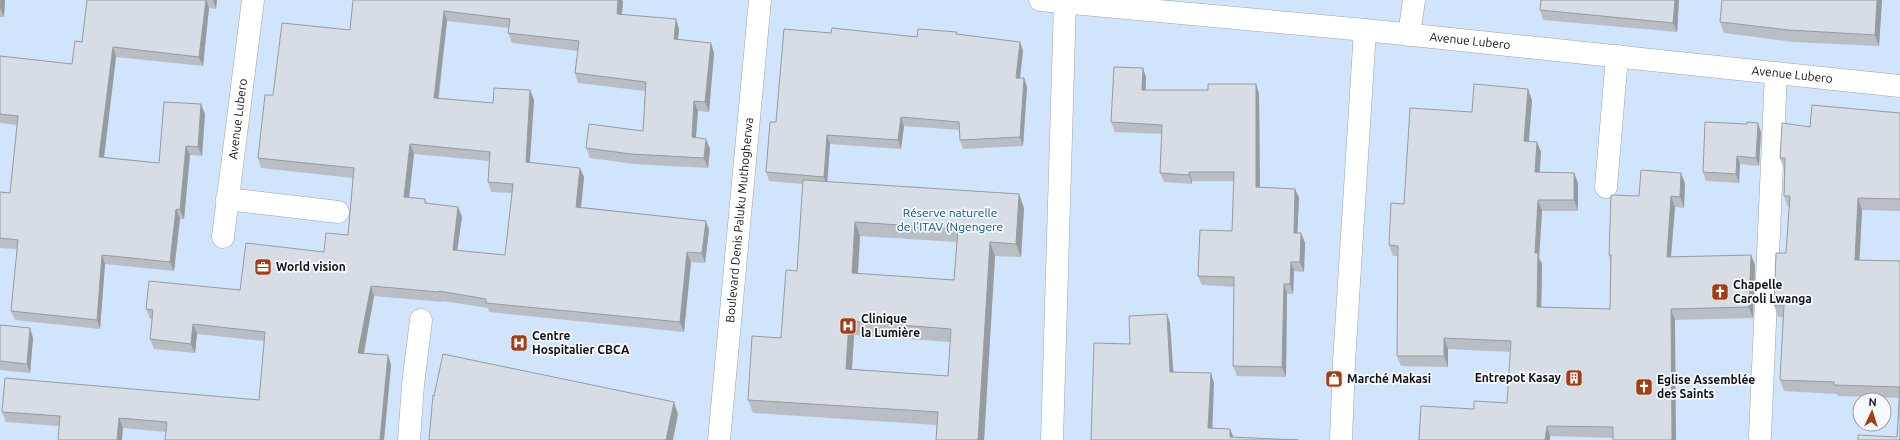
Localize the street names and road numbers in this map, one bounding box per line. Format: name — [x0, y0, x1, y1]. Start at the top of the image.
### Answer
street label: Avenue Lubero — [1429, 30, 1511, 51]
street label: Avenue Lubero — [1751, 64, 1834, 85]
street label: Avenue Lubero — [226, 78, 249, 160]
street label: Boulevard Denis Paluku Muthogherwa — [723, 117, 755, 323]

